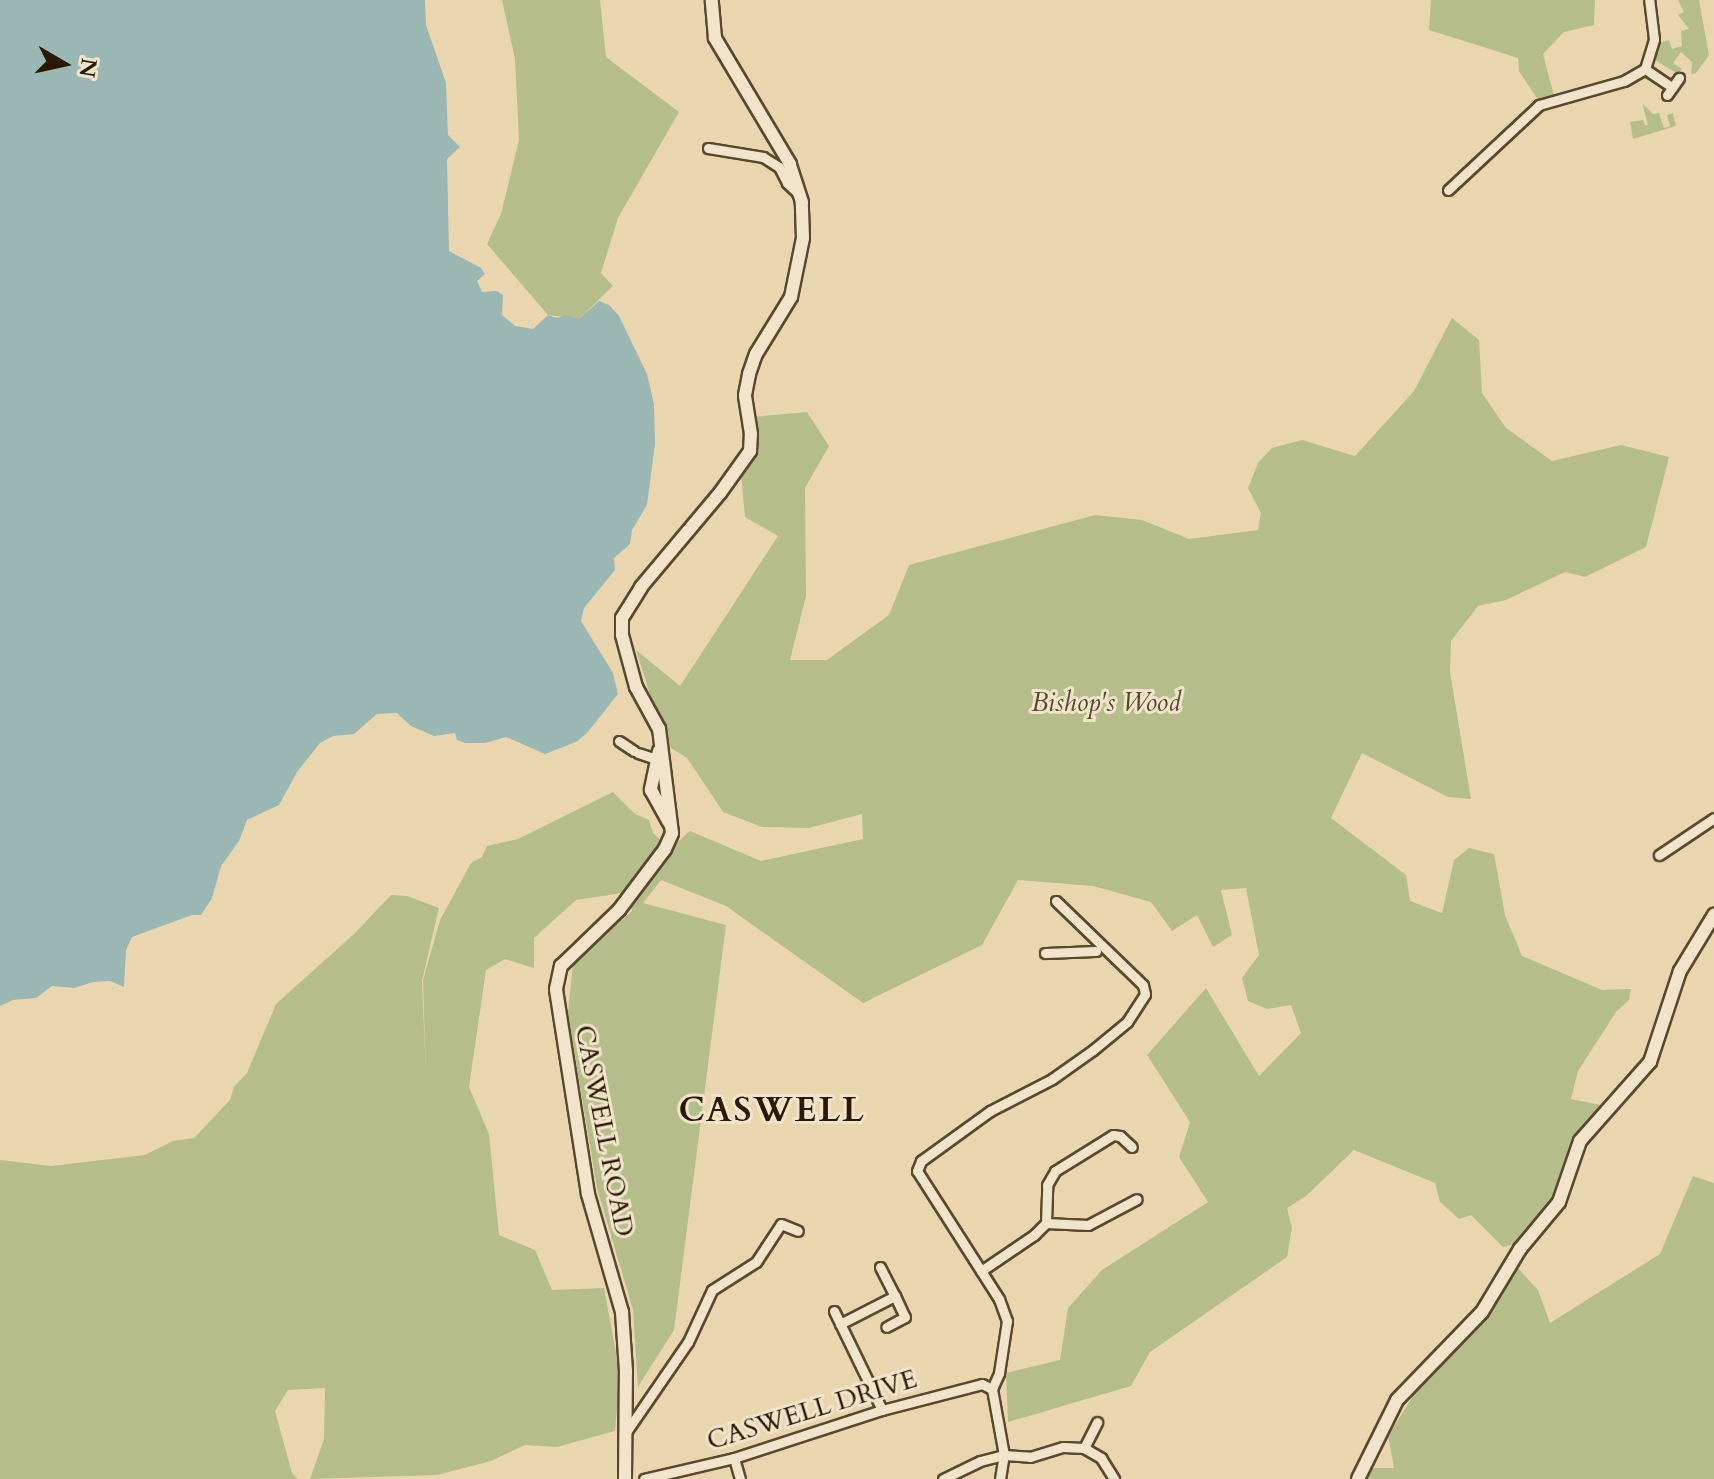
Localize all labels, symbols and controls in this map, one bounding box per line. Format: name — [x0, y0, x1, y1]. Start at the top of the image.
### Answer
north arrow — [24, 24, 104, 104]
text: N — [71, 56, 104, 80]
park label: Bishop's Wood — [1031, 687, 1181, 719]
street label: CASWELL ROAD — [568, 1023, 640, 1239]
district label: CASWELL — [678, 1091, 866, 1131]
street label: CASWELL DRIVE — [703, 1363, 921, 1457]

